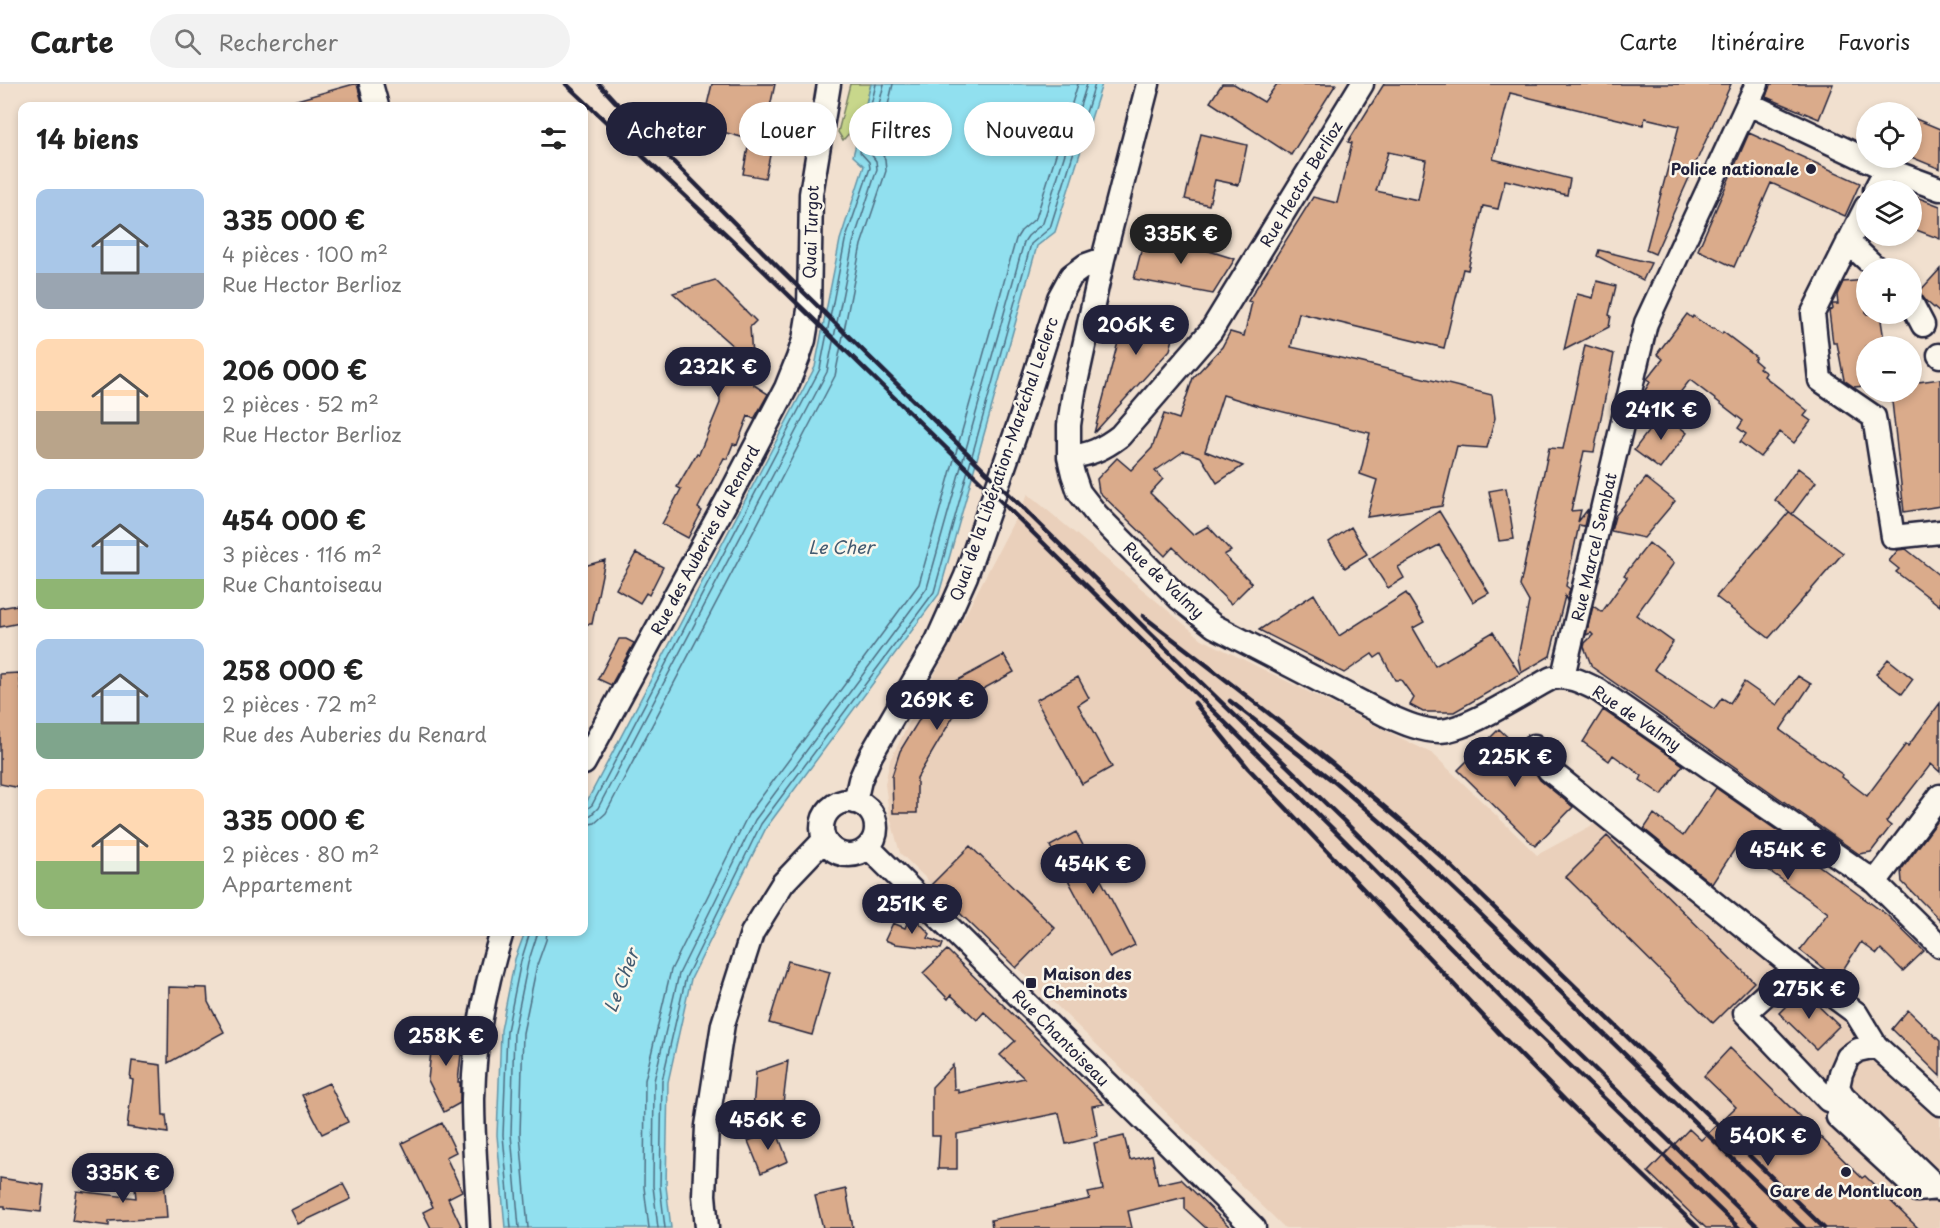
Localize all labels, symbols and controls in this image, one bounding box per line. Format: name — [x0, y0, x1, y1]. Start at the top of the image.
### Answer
search box — [150, 14, 570, 68]
text: Carte — [30, 20, 114, 63]
icon: search — [171, 25, 204, 58]
text: Rechercher — [219, 25, 338, 58]
text: Carte — [1619, 25, 1678, 57]
text: Itinéraire — [1711, 25, 1805, 57]
text: Favoris — [1838, 25, 1910, 57]
chip: Acheter — [606, 102, 727, 156]
chip: Louer — [739, 102, 837, 156]
chip: Filtres — [849, 102, 952, 156]
chip: Nouveau — [964, 102, 1095, 156]
map controls — [1856, 102, 1922, 402]
button: locate — [1856, 102, 1922, 168]
street label: Rue Hector Berlioz — [1253, 116, 1347, 251]
text: 14 biens — [36, 119, 139, 158]
icon: filters — [537, 122, 570, 155]
place label: Police nationale — [1671, 156, 1799, 180]
marker: Police nationale — [1804, 162, 1818, 176]
button: layers — [1856, 180, 1922, 246]
street label: Quai Turgot — [796, 184, 824, 279]
text: 335 000 € — [222, 200, 365, 239]
icon: home — [84, 213, 156, 285]
pin: 335K € — [1132, 214, 1230, 265]
text: 335K € — [1144, 218, 1218, 248]
text: 4 pièces · 100 m² — [222, 239, 388, 269]
button: + — [1856, 258, 1922, 324]
text: Rue Hector Berlioz — [222, 269, 401, 299]
pin: 206K € — [1087, 305, 1185, 356]
text: 206K € — [1097, 309, 1175, 339]
street label: Quai de la Libération-Maréchal Leclerc — [943, 313, 1063, 604]
button: − — [1856, 336, 1922, 402]
pin: 232K € — [669, 347, 767, 398]
text: 206 000 € — [222, 350, 367, 389]
text: 232K € — [679, 351, 757, 381]
icon: home — [84, 363, 156, 435]
text: 2 pièces · 52 m² — [222, 389, 379, 419]
pin: 241K € — [1612, 390, 1710, 441]
text: 241K € — [1625, 394, 1697, 424]
text: Rue Hector Berlioz — [222, 419, 401, 449]
street label: Rue des Auberies du Renard — [644, 440, 765, 639]
street label: Rue Marcel Sembat — [1564, 470, 1622, 623]
text: 454 000 € — [222, 500, 366, 539]
icon: home — [84, 513, 156, 585]
water label: Le Cher — [808, 533, 876, 560]
street label: Rue de Valmy — [1119, 535, 1210, 623]
text: 3 pièces · 116 m² — [222, 539, 382, 569]
text: Rue Chantoiseau — [222, 569, 383, 599]
text: 258 000 € — [222, 650, 364, 689]
icon: home — [84, 663, 156, 735]
street label: Rue de Valmy — [1588, 679, 1687, 756]
pin: 269K € — [888, 680, 986, 731]
text: 269K € — [900, 684, 974, 714]
text: 2 pièces · 72 m² — [222, 689, 377, 719]
text: Rue des Auberies du Renard — [222, 719, 487, 749]
pin: 225K € — [1466, 737, 1564, 788]
text: 225K € — [1478, 741, 1552, 771]
text: 335 000 € — [222, 800, 365, 839]
icon: home — [84, 813, 156, 885]
pin: 454K € — [1739, 830, 1837, 881]
text: 454K € — [1750, 834, 1826, 864]
text: 2 pièces · 80 m² — [222, 839, 379, 869]
pin: 454K € — [1044, 844, 1142, 895]
text: 454K € — [1055, 848, 1131, 878]
text: Appartement — [222, 869, 352, 899]
pin: 251K € — [863, 884, 961, 935]
text: 251K € — [876, 888, 948, 918]
water label: Le Cher — [596, 942, 646, 1016]
place label: Maison des Cheminots — [1043, 961, 1132, 1003]
pin: 275K € — [1760, 969, 1858, 1020]
text: 275K € — [1772, 973, 1846, 1003]
marker: Maison des Cheminots — [1024, 976, 1038, 990]
street label: Rue Chantoiseau — [1008, 983, 1116, 1091]
pin: 258K € — [397, 1016, 495, 1067]
text: 258K € — [408, 1020, 484, 1050]
pin: 456K € — [719, 1100, 817, 1151]
text: 456K € — [729, 1104, 807, 1134]
pin: 540K € — [1719, 1116, 1817, 1167]
text: 540K € — [1729, 1120, 1807, 1150]
pin: 335K € — [74, 1153, 172, 1204]
text: 335K € — [86, 1157, 160, 1187]
marker: Gare de Montlucon — [1839, 1165, 1853, 1179]
place label: Gare de Montlucon — [1770, 1178, 1923, 1202]

